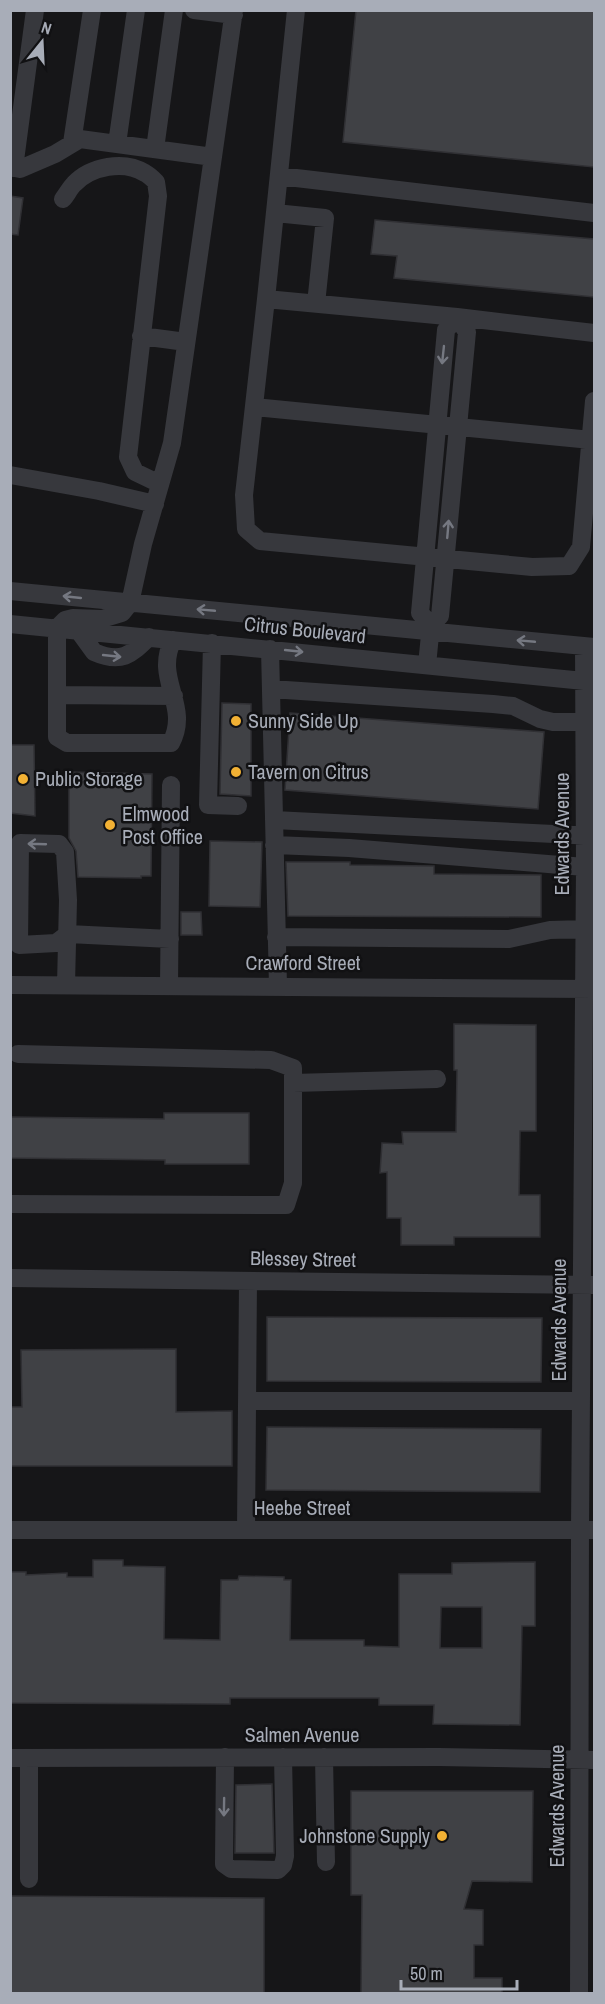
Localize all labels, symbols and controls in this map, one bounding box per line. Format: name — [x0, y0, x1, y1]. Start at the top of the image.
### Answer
north arrow — [12, 12, 72, 72]
text: N — [39, 16, 55, 40]
one-way arrow — [437, 345, 448, 364]
one-way arrow — [443, 519, 454, 539]
one-way arrow — [62, 591, 82, 602]
one-way arrow — [197, 605, 217, 616]
street label: Citrus Boulevard — [243, 610, 367, 649]
one-way arrow — [516, 635, 536, 646]
one-way arrow — [284, 646, 304, 657]
one-way arrow — [101, 651, 121, 662]
place label: Sunny Side Up — [248, 707, 358, 734]
marker: Sunny Side Up — [229, 714, 243, 728]
place label: Tavern on Citrus — [248, 758, 369, 785]
place label: Public Storage — [35, 765, 143, 792]
marker: Tavern on Citrus — [229, 765, 243, 779]
marker: Public Storage — [16, 772, 30, 786]
street label: Edwards Avenue — [548, 773, 575, 895]
place label: Elmwood Post Office — [122, 800, 203, 850]
marker: Elmwood Post Office — [103, 818, 117, 832]
one-way arrow — [28, 838, 48, 849]
street label: Crawford Street — [246, 949, 361, 976]
street label: Blessey Street — [250, 1244, 357, 1273]
street label: Edwards Avenue — [545, 1259, 572, 1381]
street label: Heebe Street — [254, 1494, 351, 1521]
street label: Salmen Avenue — [245, 1721, 359, 1748]
street label: Edwards Avenue — [543, 1745, 570, 1867]
one-way arrow — [218, 1797, 230, 1817]
place label: Johnstone Supply — [300, 1822, 431, 1849]
marker: Johnstone Supply — [435, 1829, 449, 1843]
scale bar — [401, 1953, 516, 1991]
text: 50 m — [410, 1961, 443, 1986]

